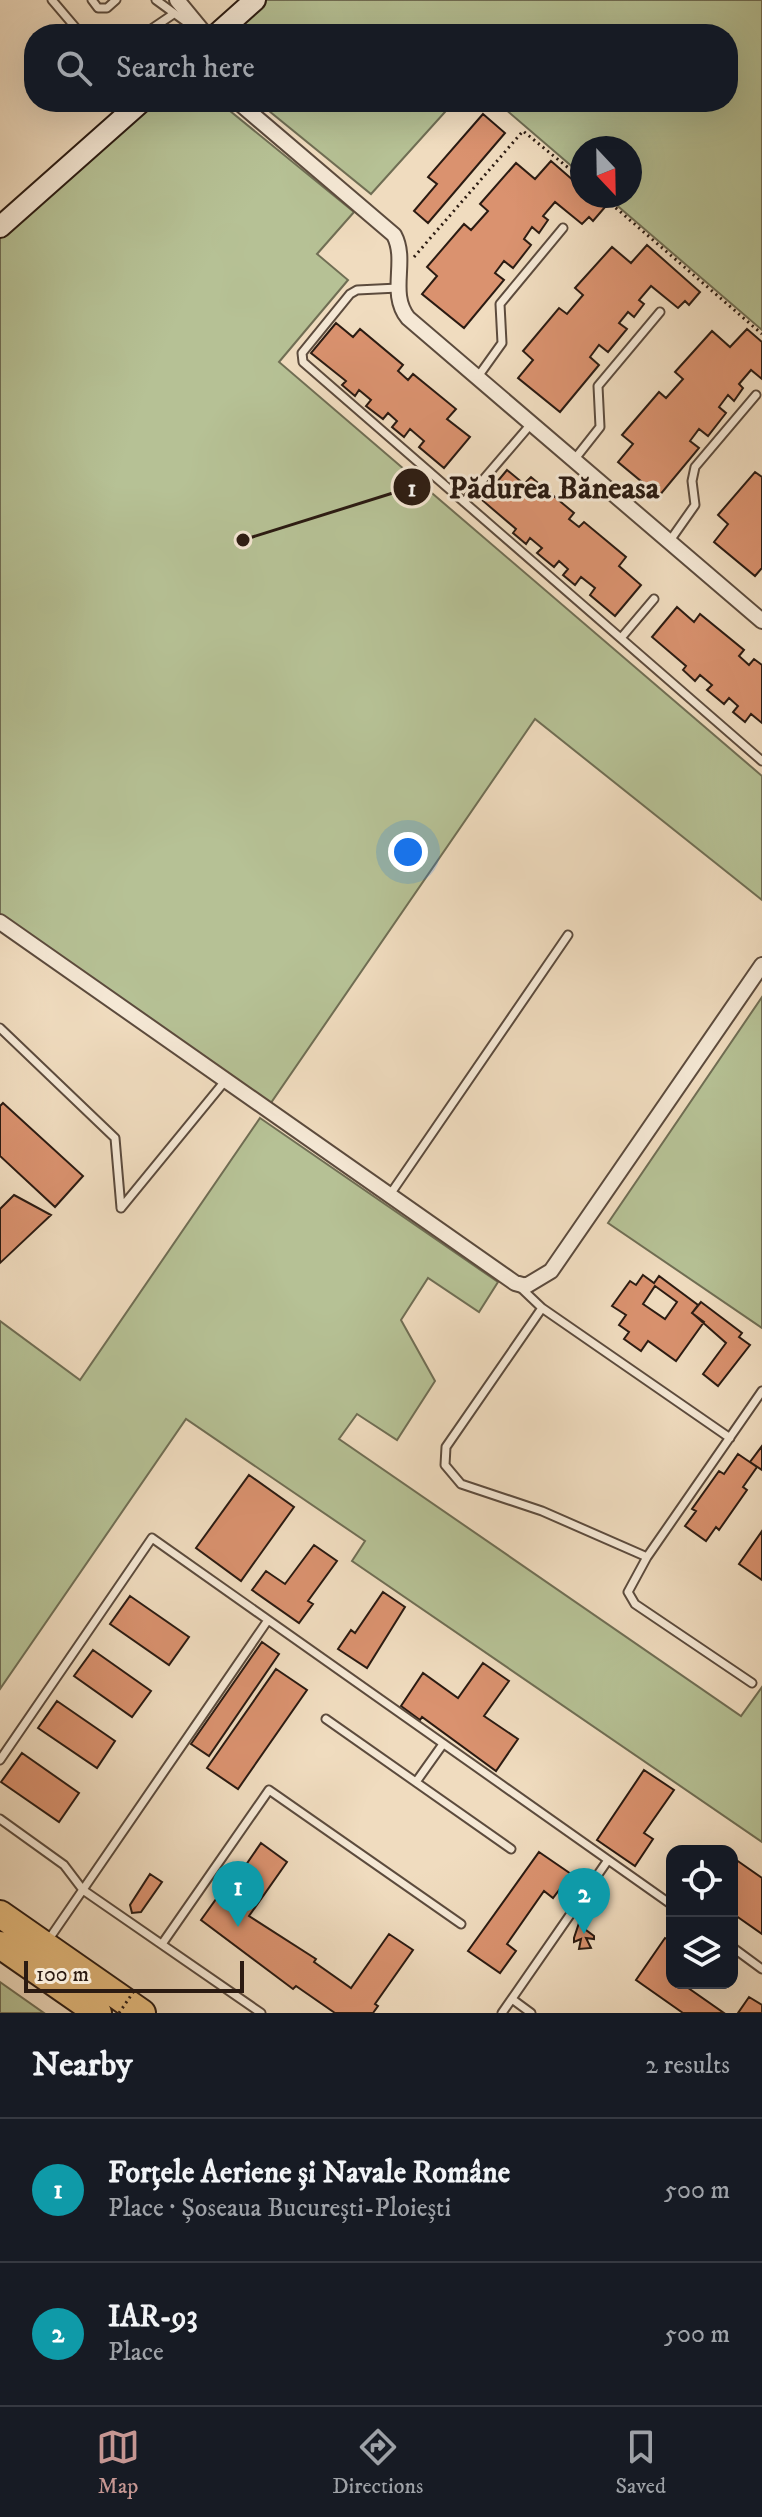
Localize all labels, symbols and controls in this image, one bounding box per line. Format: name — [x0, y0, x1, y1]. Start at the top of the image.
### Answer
search box — [24, 24, 738, 112]
icon: search — [52, 46, 96, 90]
text: Search here — [116, 50, 255, 87]
north arrow — [570, 136, 642, 208]
callout: Pădurea Băneasa — [392, 459, 675, 515]
text: Pădurea Băneasa — [449, 469, 660, 509]
text: 1 — [408, 474, 417, 504]
your location — [388, 832, 428, 872]
map controls — [666, 1845, 738, 1989]
button: locate — [666, 1845, 738, 1917]
pin: 1 — [212, 1861, 264, 1927]
pin: 2 — [558, 1868, 610, 1934]
button: layers — [666, 1917, 738, 1989]
scale bar — [24, 1957, 244, 1993]
text: 100 m — [36, 1961, 89, 1988]
text: Nearby — [32, 2044, 133, 2086]
text: 2 results — [645, 2049, 730, 2082]
text: Forțele Aeriene și Navale Române — [108, 2155, 510, 2192]
text: 1 — [53, 2174, 63, 2207]
text: 500 m — [664, 2174, 730, 2207]
text: Place · Șoseaua București-Ploiești — [108, 2192, 451, 2225]
text: IAR-93 — [108, 2299, 198, 2336]
text: 2 — [52, 2318, 64, 2351]
text: 500 m — [664, 2318, 730, 2351]
text: Place — [108, 2336, 164, 2369]
tab: Map — [96, 2425, 140, 2500]
tab: Directions — [332, 2425, 423, 2500]
tab: Saved — [615, 2425, 666, 2500]

